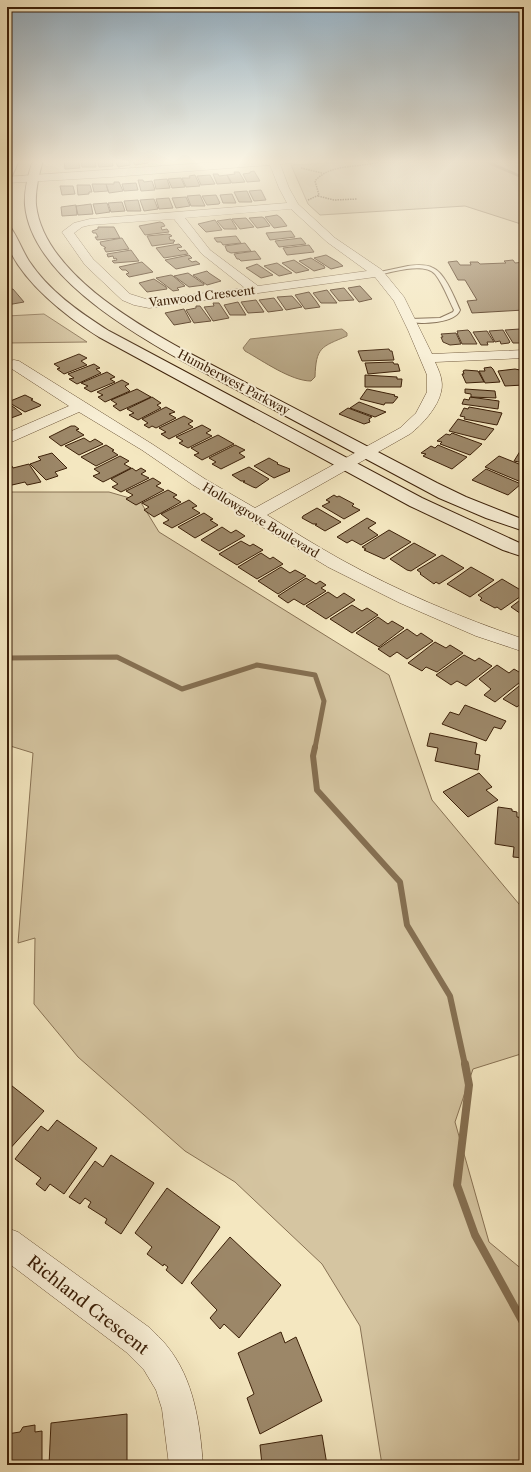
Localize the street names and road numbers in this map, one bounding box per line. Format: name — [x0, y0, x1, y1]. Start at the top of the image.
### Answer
street label: Vanwood Crescent — [147, 282, 257, 310]
street label: Humberwest Parkway — [175, 346, 293, 418]
street label: Hollowgrove Boulevard — [200, 479, 323, 561]
street label: Richland Crescent — [23, 1251, 153, 1359]

